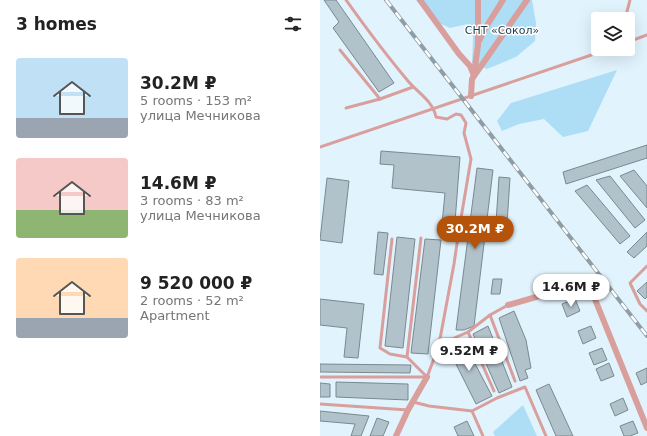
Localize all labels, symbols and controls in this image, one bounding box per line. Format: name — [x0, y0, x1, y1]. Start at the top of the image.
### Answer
map controls — [591, 12, 635, 56]
button: layers — [591, 12, 635, 56]
icon: filters — [282, 13, 304, 35]
text: 3 homes — [16, 14, 97, 34]
park label: СНТ «Сокол» — [465, 24, 539, 37]
text: 30.2M ₽ — [140, 73, 217, 93]
icon: home — [48, 74, 96, 122]
text: 5 rooms · 153 m² — [140, 93, 252, 108]
text: улица Мечникова — [140, 108, 261, 123]
text: 14.6M ₽ — [140, 173, 217, 193]
icon: home — [48, 174, 96, 222]
text: 3 rooms · 83 m² — [140, 193, 244, 208]
text: улица Мечникова — [140, 208, 261, 223]
pin: 30.2M ₽ — [438, 216, 512, 250]
text: 30.2M ₽ — [446, 221, 504, 236]
text: 9 520 000 ₽ — [140, 273, 252, 293]
icon: home — [48, 274, 96, 322]
pin: 14.6M ₽ — [534, 274, 608, 308]
text: 14.6M ₽ — [542, 279, 600, 294]
text: 2 rooms · 52 m² — [140, 293, 244, 308]
text: Apartment — [140, 308, 210, 323]
pin: 9.52M ₽ — [432, 338, 506, 372]
text: 9.52M ₽ — [440, 343, 498, 358]

